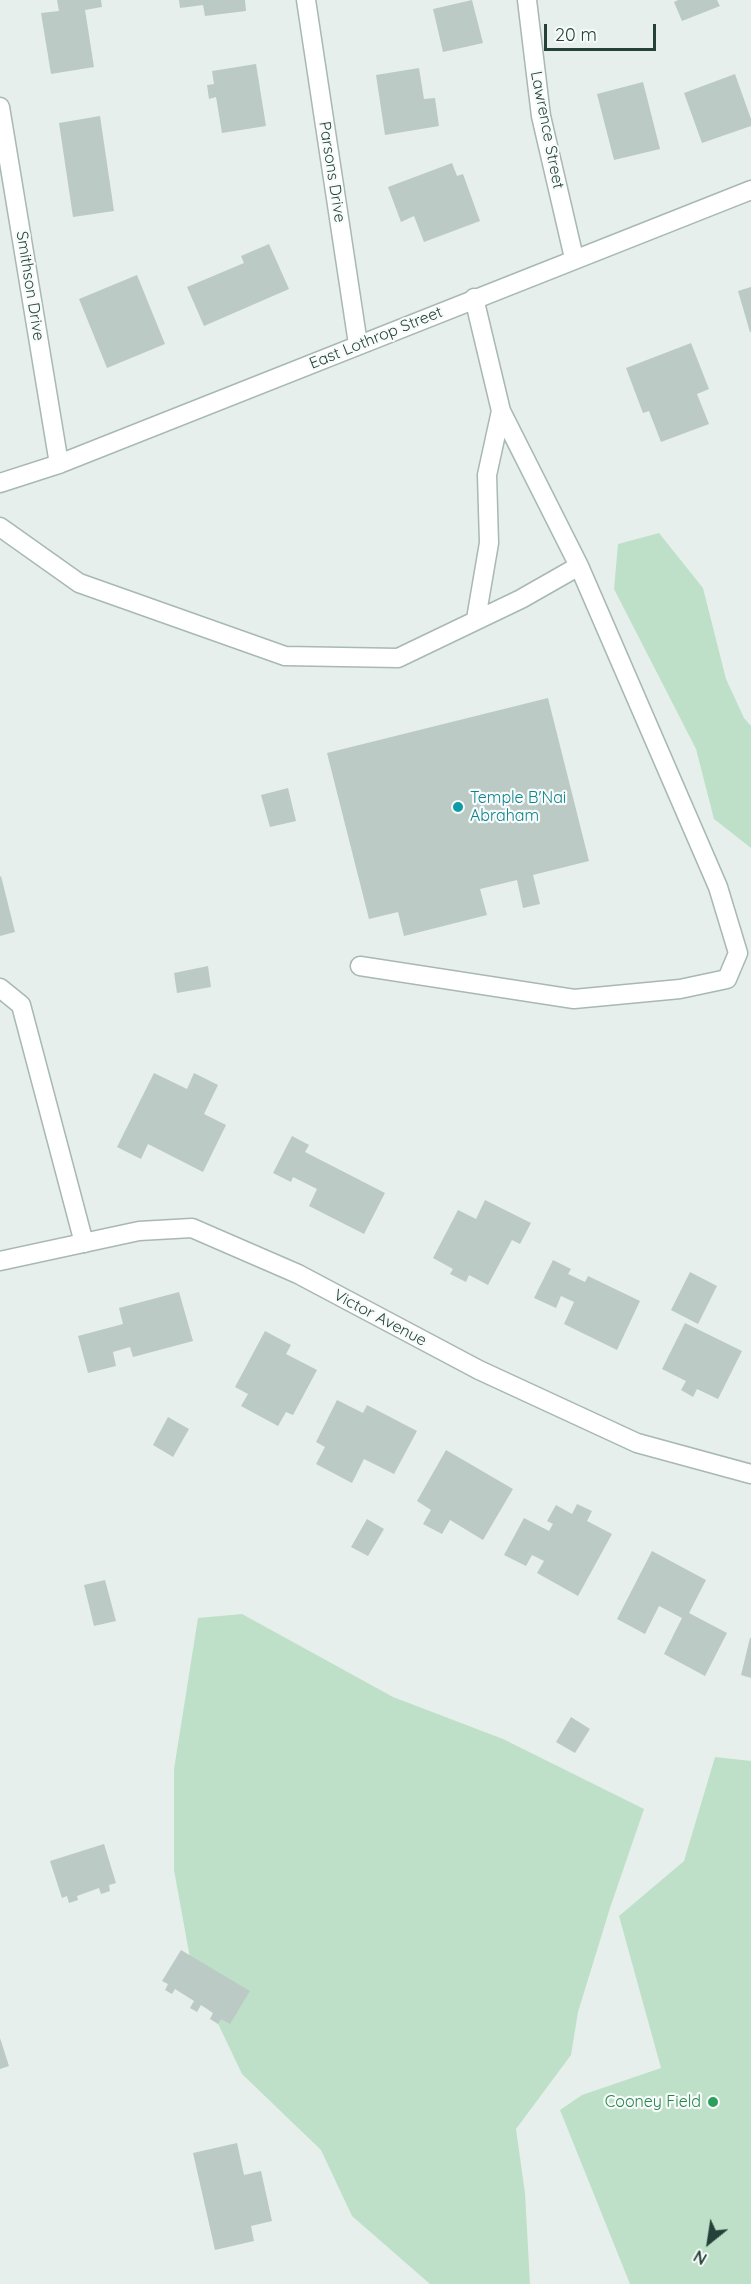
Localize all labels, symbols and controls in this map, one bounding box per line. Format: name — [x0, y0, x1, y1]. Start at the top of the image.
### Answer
scale bar — [547, 12, 660, 50]
text: 20 m — [555, 23, 597, 46]
street label: Lawrence Street — [526, 69, 568, 191]
street label: Parsons Drive — [315, 120, 349, 224]
street label: Smithson Drive — [12, 230, 48, 342]
street label: East Lothrop Street — [307, 302, 445, 374]
place label: Temple B'Nai Abraham — [470, 788, 566, 826]
marker: Temple B'Nai Abraham — [451, 800, 465, 814]
street label: Victor Avenue — [330, 1285, 430, 1351]
place label: Cooney Field — [605, 2092, 701, 2112]
marker: Cooney Field — [706, 2095, 720, 2109]
north arrow — [679, 2212, 739, 2272]
text: N — [690, 2246, 710, 2269]

